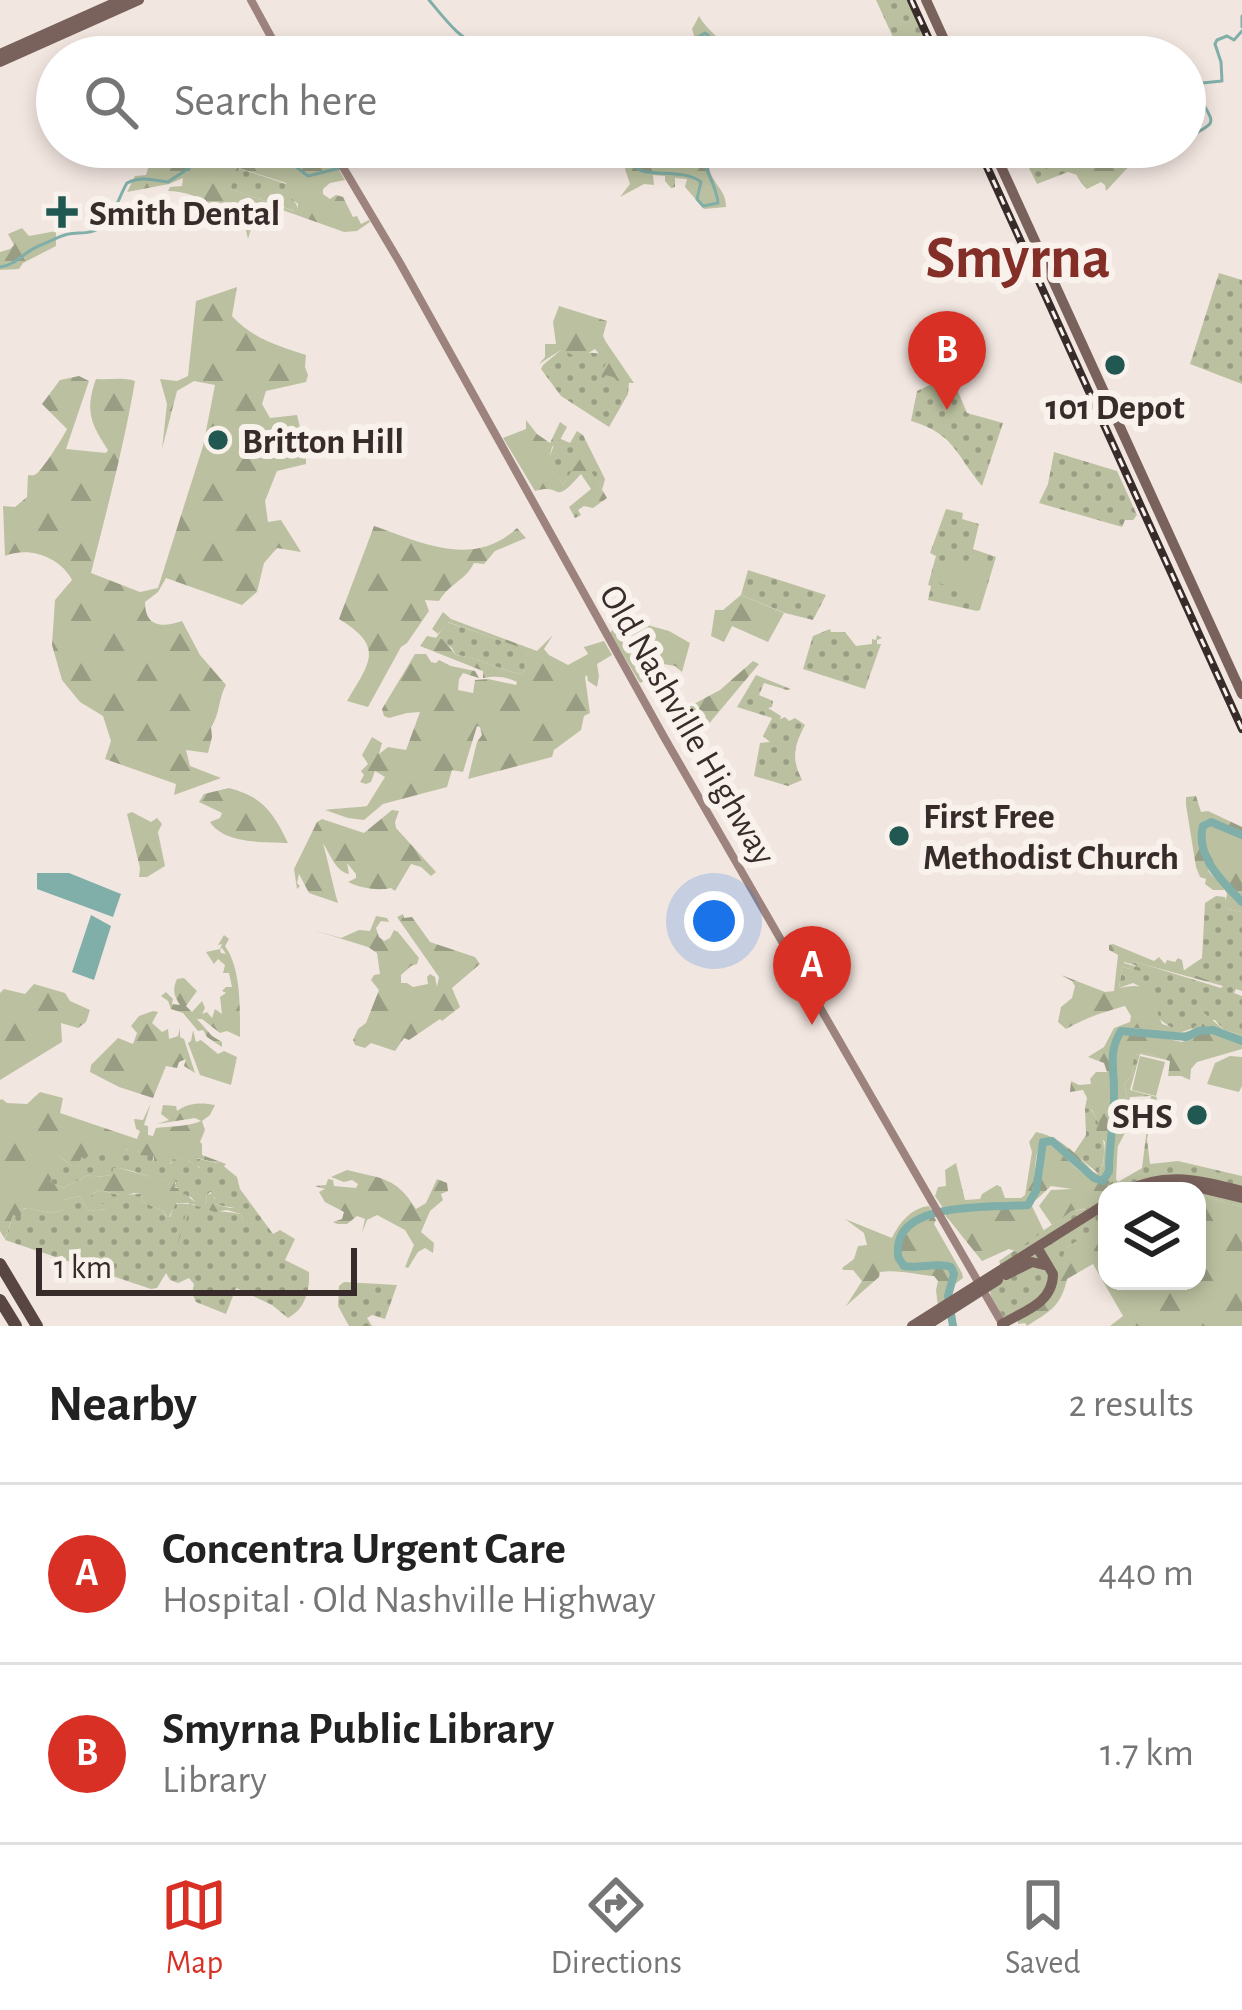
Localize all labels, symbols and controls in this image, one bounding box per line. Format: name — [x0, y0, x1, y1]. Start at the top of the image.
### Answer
search box — [36, 36, 1206, 168]
icon: search — [78, 69, 144, 135]
text: Search here — [174, 79, 377, 124]
marker: Smith Dental — [46, 196, 78, 228]
place label: Smith Dental — [89, 196, 280, 232]
district label: Smyrna — [925, 229, 1111, 289]
pin: B — [908, 311, 986, 410]
marker: 101 Depot — [1102, 352, 1128, 378]
place label: 101 Depot — [1045, 390, 1185, 426]
place label: Britton Hill — [242, 424, 404, 460]
marker: Britton Hill — [205, 427, 231, 453]
street label: Old Nashville Highway — [593, 579, 782, 871]
place label: First Free Methodist Church — [923, 799, 1179, 876]
marker: First Free Methodist Church — [886, 823, 912, 849]
your location — [684, 891, 744, 951]
pin: A — [773, 926, 851, 1025]
place label: SHS — [1112, 1099, 1173, 1135]
marker: SHS — [1184, 1102, 1210, 1128]
map controls — [1098, 1182, 1206, 1290]
button: layers — [1098, 1182, 1206, 1290]
scale bar — [36, 1242, 357, 1295]
text: 1 km — [54, 1252, 112, 1285]
text: Nearby — [48, 1379, 197, 1430]
text: 2 results — [1068, 1385, 1194, 1424]
text: Concentra Urgent Care — [162, 1527, 566, 1572]
text: A — [75, 1554, 99, 1593]
text: 440 m — [1098, 1554, 1194, 1593]
text: Hospital · Old Nashville Highway — [162, 1581, 656, 1620]
text: Smyrna Public Library — [162, 1707, 554, 1752]
text: B — [76, 1734, 98, 1773]
text: 1.7 km — [1100, 1734, 1194, 1773]
text: Library — [162, 1761, 267, 1800]
tab: Map — [161, 1872, 227, 1984]
tab: Directions — [550, 1872, 682, 1984]
tab: Saved — [1005, 1872, 1080, 1984]

